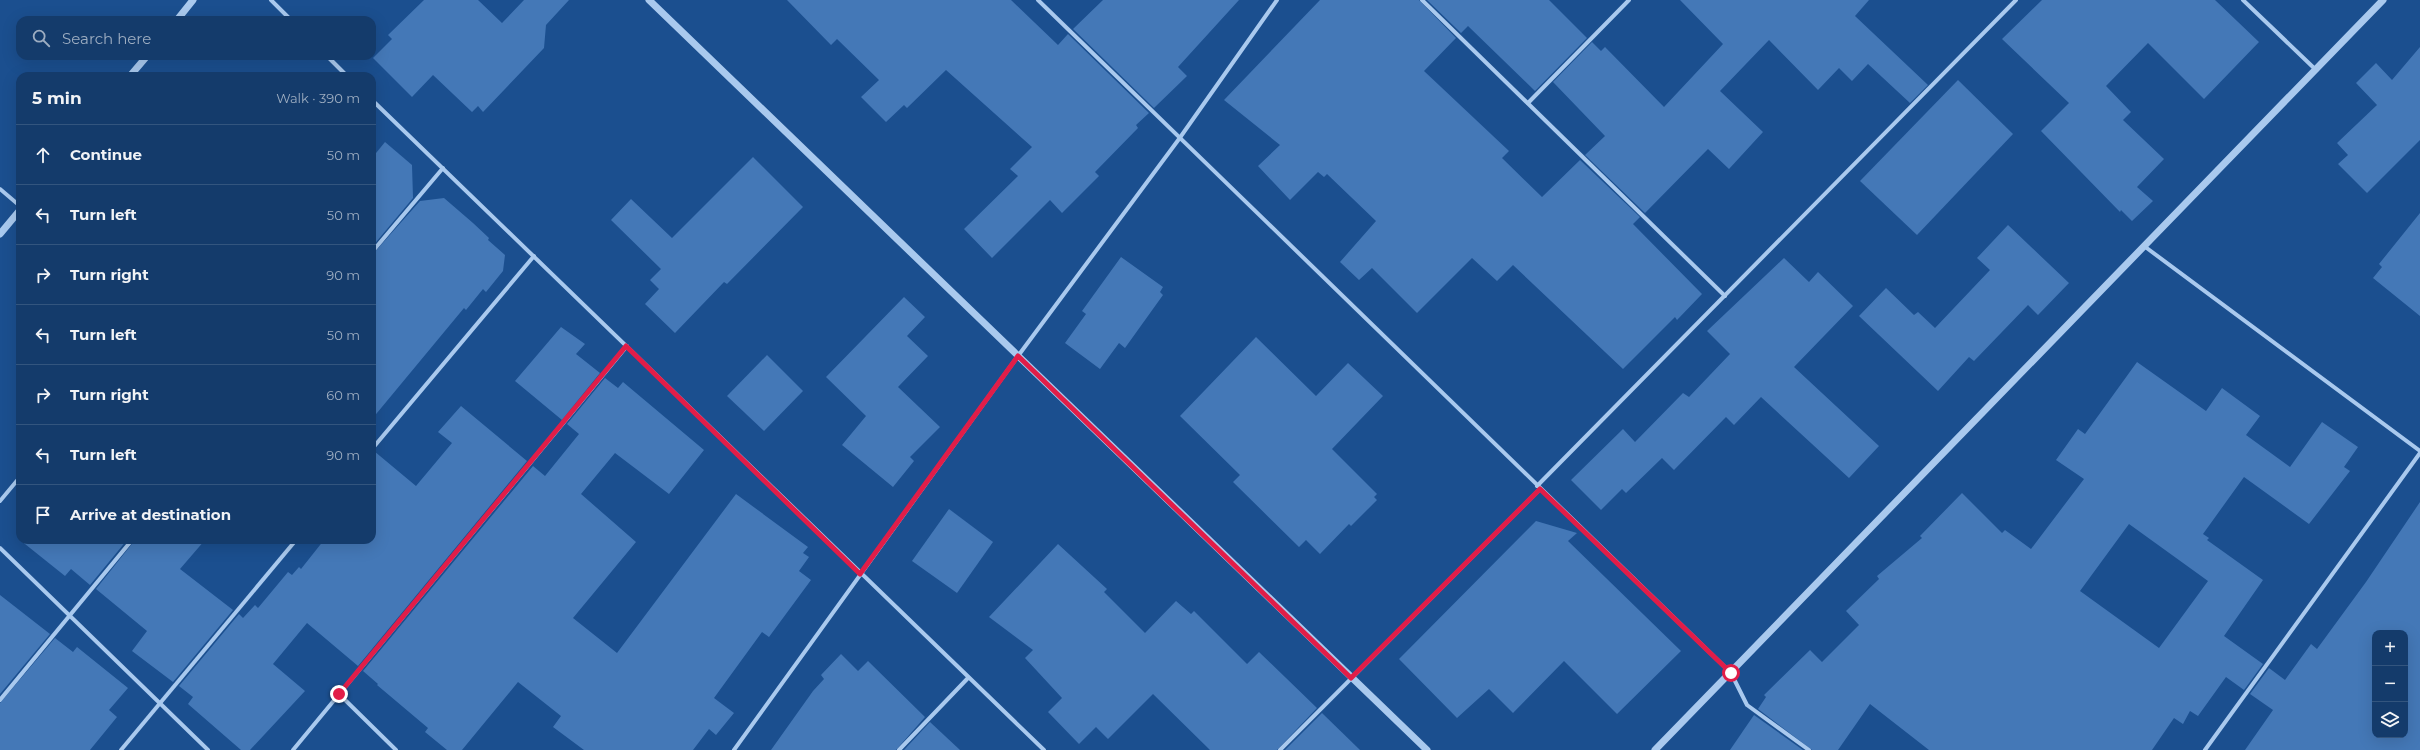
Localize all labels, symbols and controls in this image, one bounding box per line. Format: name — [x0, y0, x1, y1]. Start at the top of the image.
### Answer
search box — [16, 16, 376, 60]
icon: search — [30, 27, 52, 49]
text: Search here — [62, 29, 151, 48]
text: 5 min — [32, 88, 82, 108]
text: Walk · 390 m — [276, 90, 360, 106]
icon: ahead — [32, 144, 54, 166]
text: Continue — [70, 145, 142, 164]
text: 50 m — [327, 147, 360, 163]
icon: left — [32, 204, 54, 226]
text: Turn left — [70, 205, 137, 224]
text: 50 m — [327, 207, 360, 223]
icon: right — [32, 264, 54, 286]
text: Turn right — [70, 265, 149, 284]
text: 90 m — [326, 267, 360, 283]
icon: left — [32, 324, 54, 346]
text: Turn left — [70, 325, 137, 344]
text: 50 m — [327, 327, 360, 343]
icon: right — [32, 384, 54, 406]
text: Turn right — [70, 385, 149, 404]
text: 60 m — [326, 387, 360, 403]
icon: left — [32, 444, 54, 466]
text: Turn left — [70, 445, 137, 464]
text: 90 m — [326, 447, 360, 463]
icon: arrive — [32, 504, 54, 526]
text: Arrive at destination — [70, 505, 231, 524]
map controls — [2372, 630, 2408, 738]
button: + — [2372, 630, 2408, 666]
route start — [1722, 664, 1740, 682]
button: − — [2372, 666, 2408, 702]
route end — [330, 685, 348, 703]
button: layers — [2372, 702, 2408, 738]

